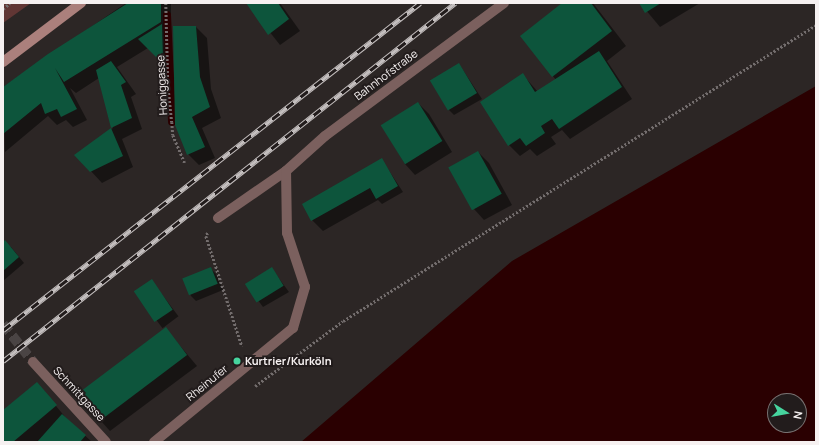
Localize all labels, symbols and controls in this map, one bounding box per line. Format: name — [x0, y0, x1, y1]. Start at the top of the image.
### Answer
street label: Bahnhofstraße — [352, 47, 420, 103]
street label: Honiggasse — [154, 55, 170, 115]
place label: Kurtrier/Kurköln — [245, 354, 332, 368]
marker: Kurtrier/Kurköln — [232, 356, 242, 366]
street label: Rheinufer — [184, 362, 230, 404]
street label: Schmittgasse — [50, 364, 108, 424]
north arrow — [767, 393, 807, 433]
text: N — [790, 410, 806, 421]

